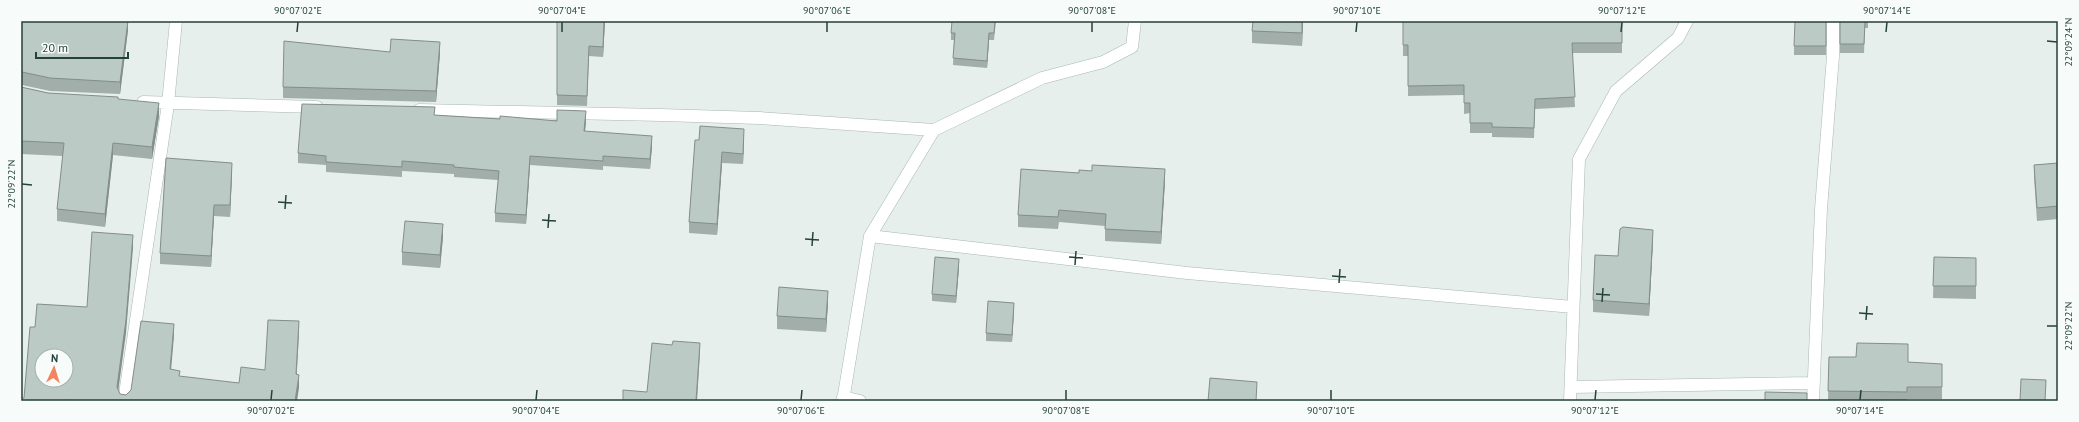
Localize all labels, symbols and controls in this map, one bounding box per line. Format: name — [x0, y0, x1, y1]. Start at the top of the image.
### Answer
text: 90°07'02"E — [274, 4, 322, 17]
text: 90°07'04"E — [538, 4, 586, 17]
text: 90°07'06"E — [803, 4, 851, 17]
text: 90°07'08"E — [1068, 4, 1116, 17]
text: 90°07'10"E — [1333, 4, 1381, 17]
text: 90°07'12"E — [1598, 4, 1646, 17]
text: 90°07'14"E — [1863, 4, 1911, 17]
text: 22°09'24"N — [2062, 17, 2075, 67]
scale bar — [36, 34, 128, 60]
text: 20 m — [42, 40, 68, 55]
text: 22°09'22"N — [5, 159, 18, 209]
text: 22°09'22"N — [2062, 301, 2075, 351]
north arrow — [34, 348, 74, 388]
text: N — [51, 351, 59, 365]
text: 90°07'02"E — [247, 404, 295, 417]
text: 90°07'04"E — [512, 404, 560, 417]
text: 90°07'06"E — [777, 404, 825, 417]
text: 90°07'08"E — [1042, 404, 1090, 417]
text: 90°07'10"E — [1307, 404, 1355, 417]
text: 90°07'12"E — [1571, 404, 1619, 417]
text: 90°07'14"E — [1836, 404, 1884, 417]

